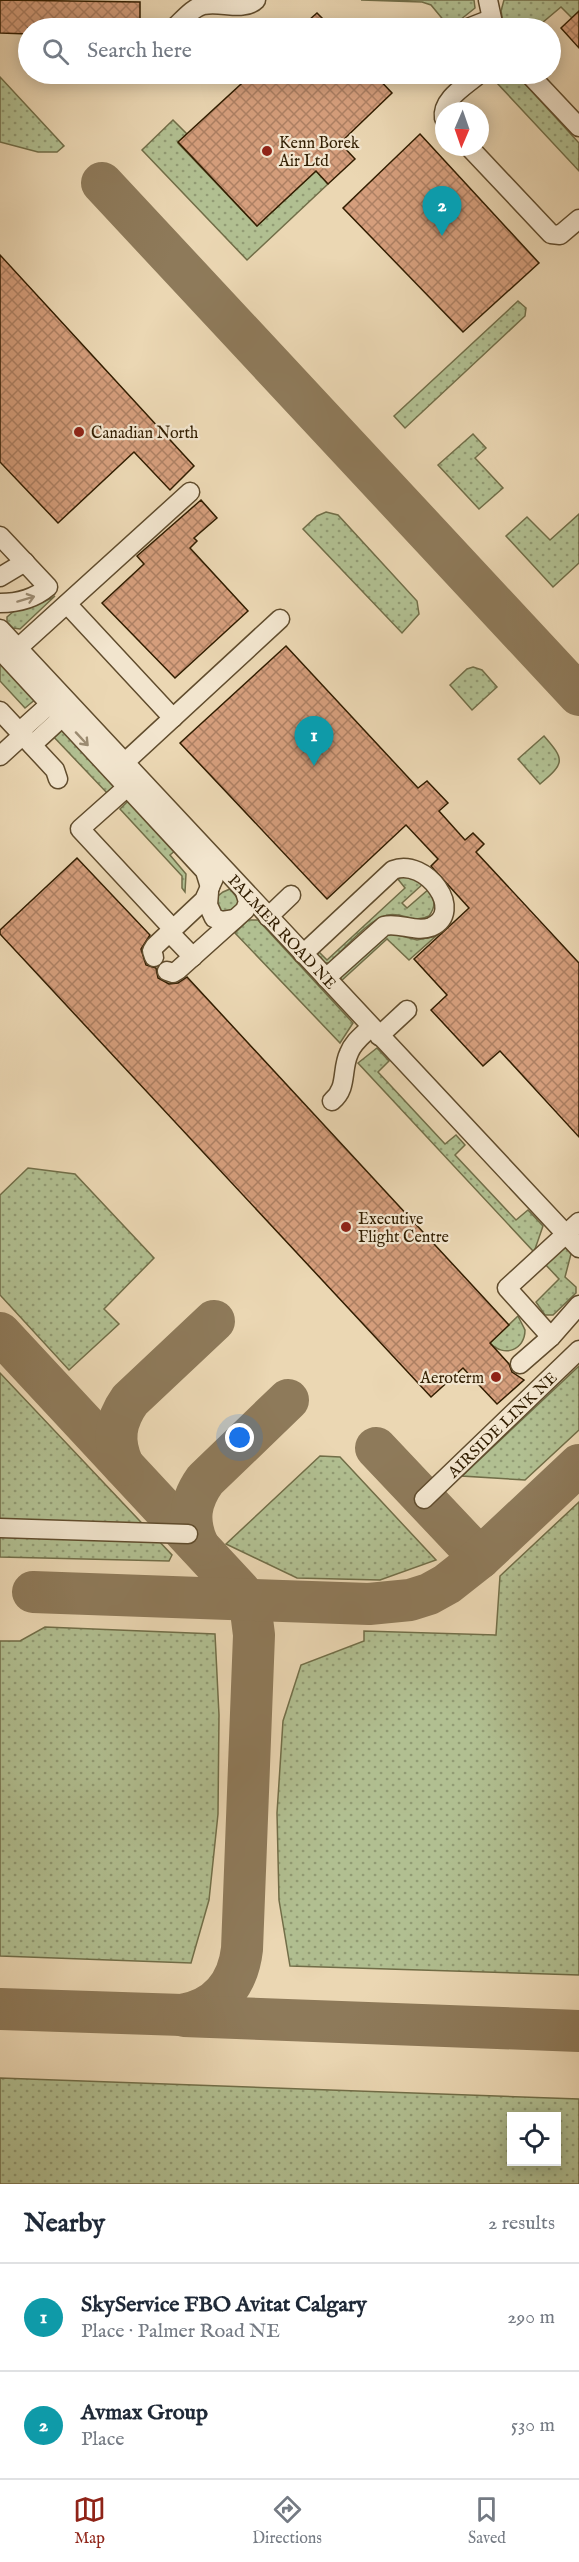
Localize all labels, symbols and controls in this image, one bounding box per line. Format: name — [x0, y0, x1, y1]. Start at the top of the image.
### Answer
search box — [18, 18, 561, 84]
icon: search — [39, 35, 72, 68]
text: Search here — [87, 37, 192, 65]
north arrow — [435, 102, 489, 156]
place label: Kenn Borek Air Ltd — [278, 134, 360, 172]
marker: Kenn Borek Air Ltd — [260, 144, 274, 158]
pin: 2 — [422, 186, 462, 236]
place label: Canadian North — [91, 424, 199, 444]
marker: Canadian North — [72, 425, 86, 439]
one-way arrow — [16, 593, 35, 604]
pin: 1 — [294, 716, 334, 766]
one-way arrow — [75, 732, 89, 747]
street label: PALMER ROAD NE — [223, 871, 340, 994]
place label: Executive Flight Centre — [358, 1210, 449, 1248]
marker: Executive Flight Centre — [339, 1220, 353, 1234]
street label: AIRSIDE LINK NE — [444, 1368, 562, 1483]
place label: Aeroterm — [419, 1369, 484, 1389]
marker: Aeroterm — [489, 1370, 503, 1384]
your location — [225, 1423, 254, 1452]
map controls — [507, 2112, 561, 2166]
button: locate — [507, 2112, 561, 2166]
text: Nearby — [24, 2207, 105, 2240]
text: 2 results — [488, 2211, 555, 2236]
text: SkyService FBO Avitat Calgary — [81, 2291, 367, 2319]
text: 1 — [40, 2305, 47, 2330]
text: 290 m — [507, 2305, 555, 2330]
text: Place · Palmer Road NE — [81, 2319, 280, 2344]
text: Avmax Group — [81, 2399, 208, 2427]
text: 2 — [39, 2413, 48, 2438]
text: 530 m — [511, 2413, 555, 2438]
text: Place — [81, 2427, 124, 2452]
tab: Map — [73, 2493, 106, 2549]
tab: Directions — [252, 2493, 322, 2549]
tab: Saved — [468, 2493, 506, 2549]

